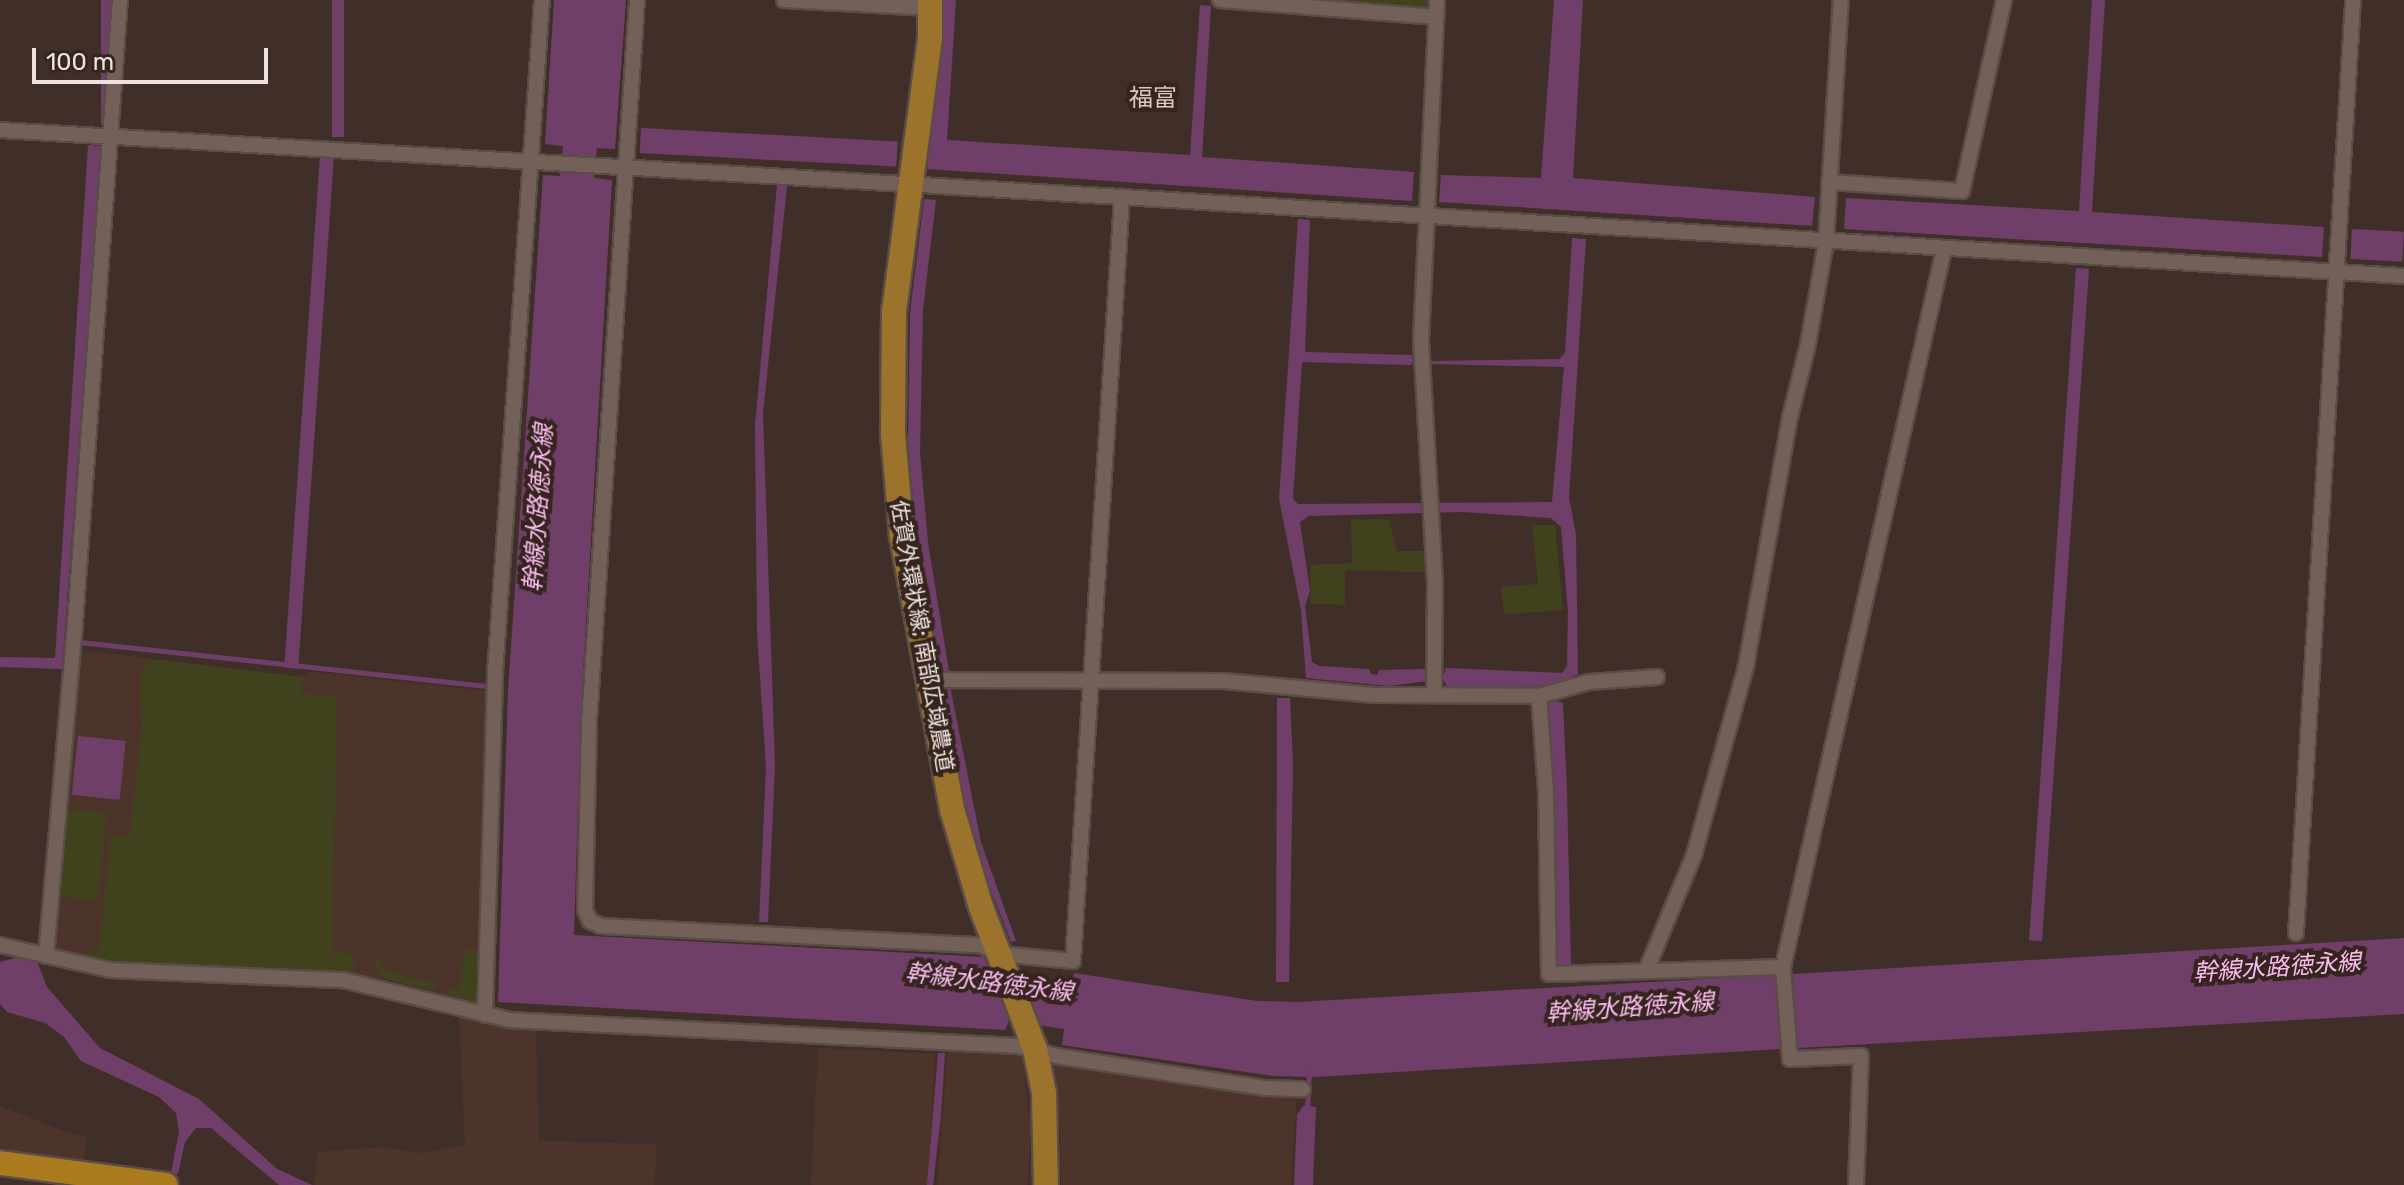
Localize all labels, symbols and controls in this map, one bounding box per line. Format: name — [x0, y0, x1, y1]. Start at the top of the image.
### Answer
scale bar — [36, 32, 272, 82]
text: 100 m — [46, 48, 114, 76]
district label: 福富 — [1129, 85, 1177, 113]
water label: 幹線水路徳永線 — [519, 423, 559, 593]
street label: 佐賀外環状線; 南部広域農道 — [885, 498, 959, 774]
water label: 幹線水路徳永線 — [2192, 948, 2362, 988]
water label: 幹線水路徳永線 — [904, 958, 1074, 1008]
water label: 幹線水路徳永線 — [1545, 988, 1715, 1028]

